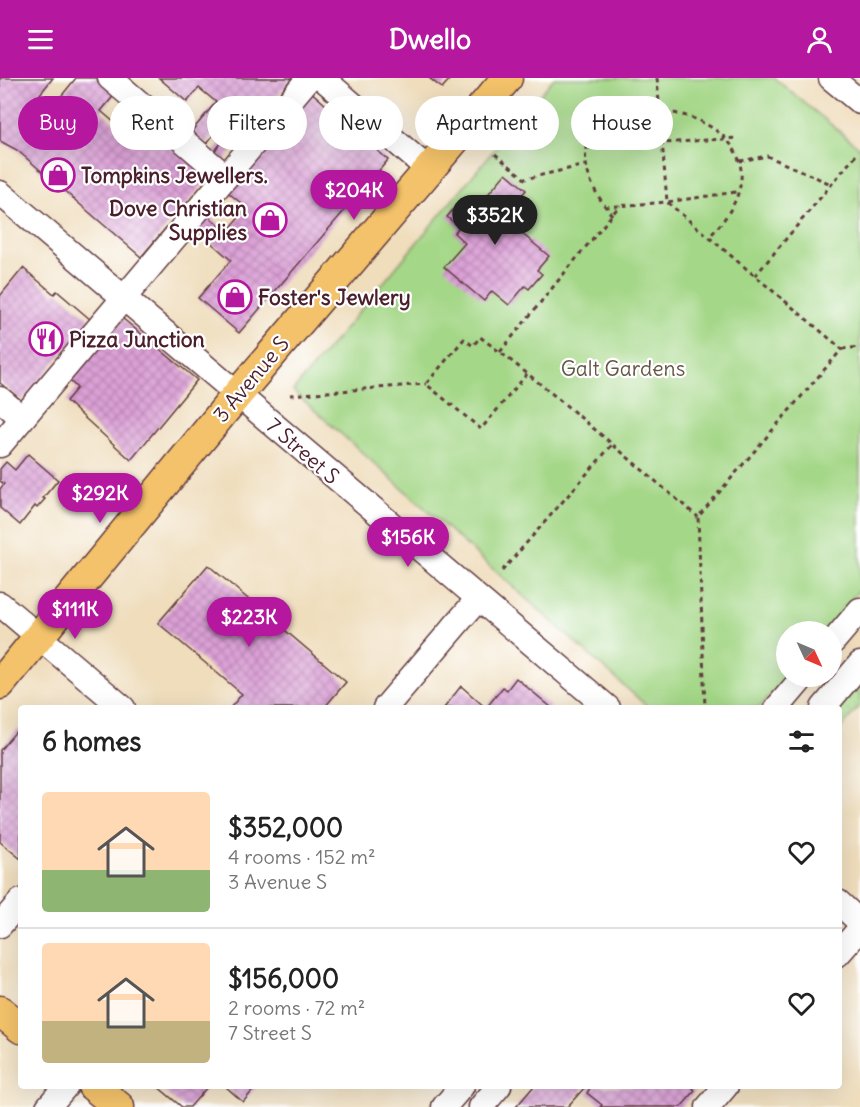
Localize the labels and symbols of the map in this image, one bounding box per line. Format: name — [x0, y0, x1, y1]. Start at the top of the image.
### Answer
shop icon: Tompkins Jewellers. — [40, 157, 76, 193]
place label: Tompkins Jewellers. — [81, 162, 268, 189]
pin: $204K — [312, 170, 396, 221]
place label: Dove Christian Supplies — [109, 195, 247, 246]
pin: $352K — [453, 195, 537, 246]
shop icon: Dove Christian Supplies — [252, 202, 288, 238]
shop icon: Foster's Jewlery — [217, 279, 253, 315]
place label: Foster's Jewlery — [258, 284, 411, 311]
restaurant icon: Pizza Junction — [28, 321, 64, 357]
place label: Pizza Junction — [69, 326, 205, 353]
street label: 3 Avenue S — [207, 330, 295, 428]
park label: Galt Gardens — [561, 355, 685, 382]
street label: 7 Street S — [261, 412, 345, 490]
pin: $292K — [58, 473, 142, 524]
pin: $156K — [366, 517, 450, 568]
pin: $111K — [33, 589, 117, 640]
pin: $223K — [207, 597, 291, 648]
north arrow — [776, 621, 842, 687]

